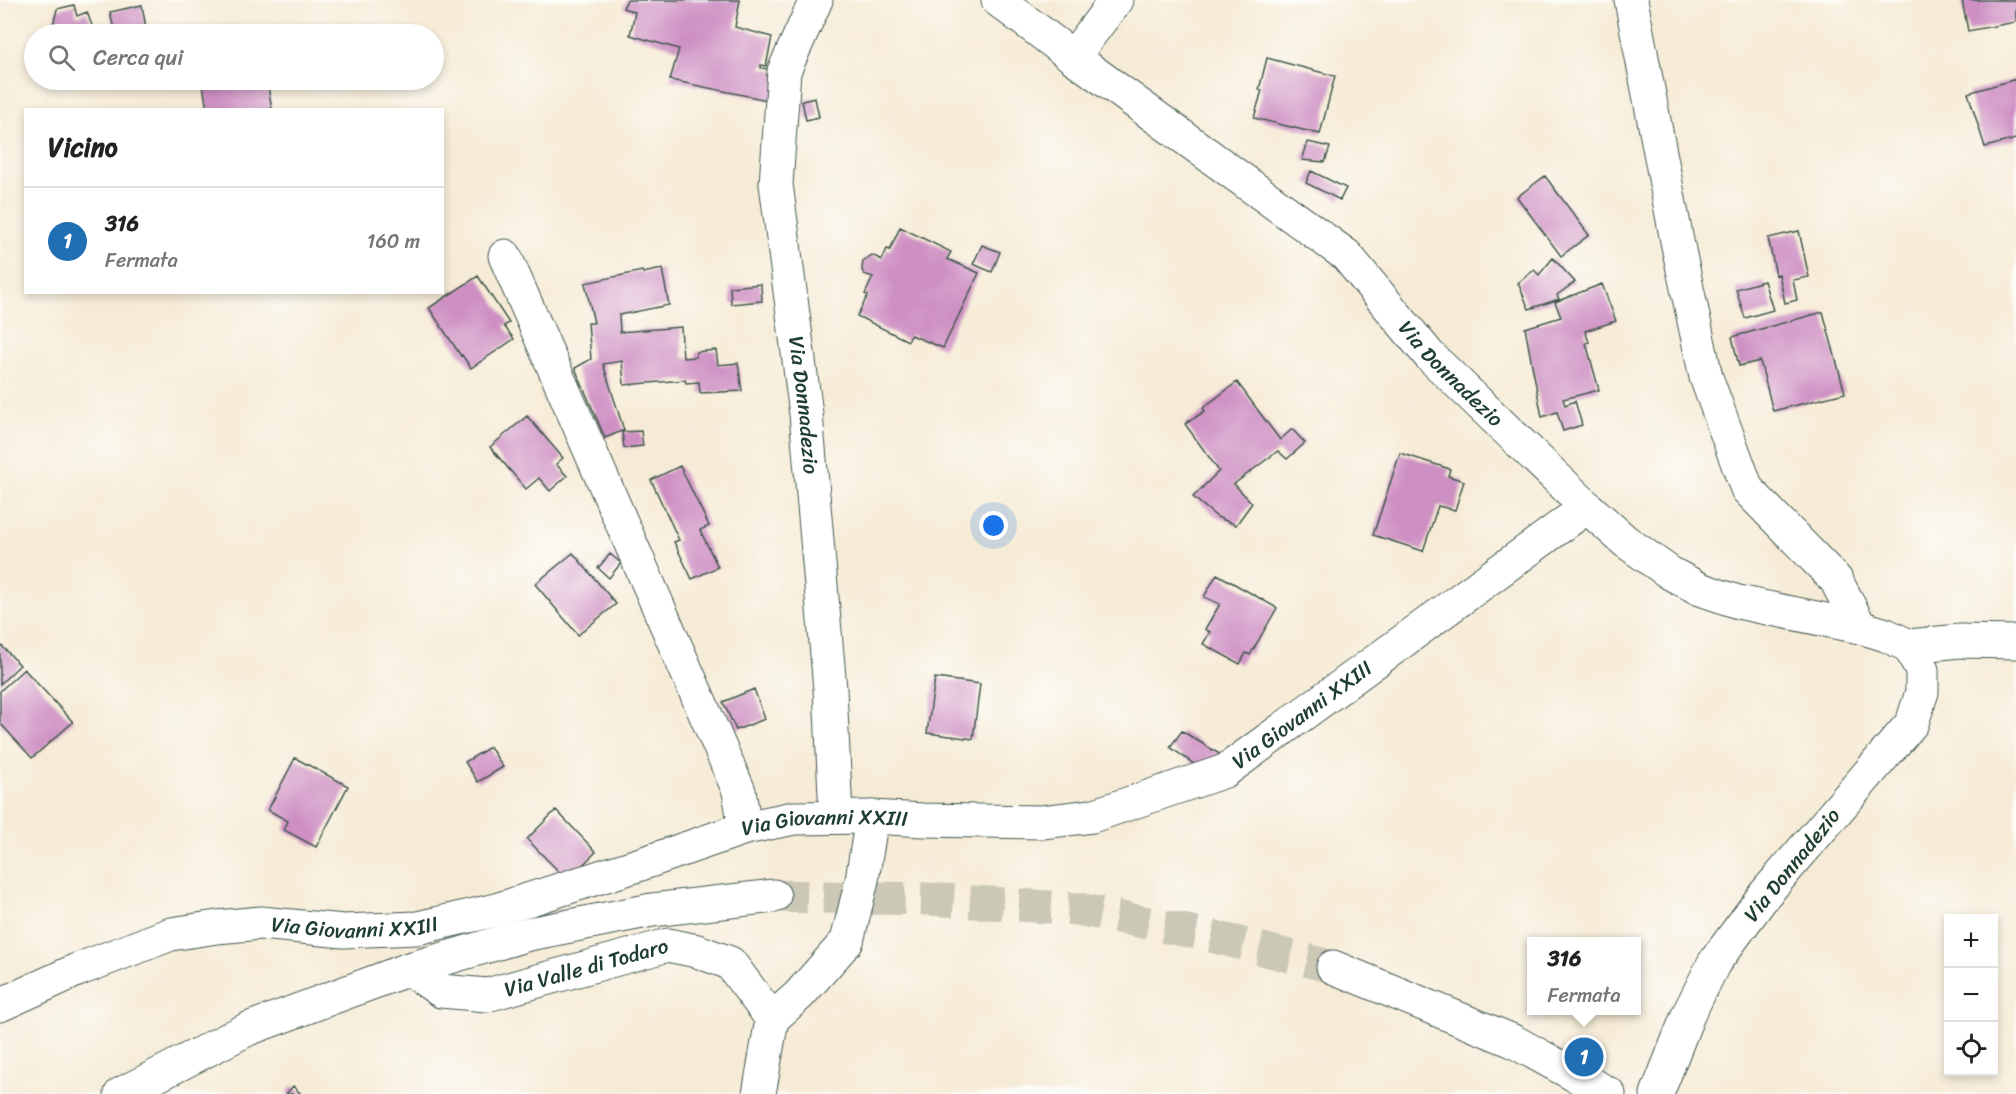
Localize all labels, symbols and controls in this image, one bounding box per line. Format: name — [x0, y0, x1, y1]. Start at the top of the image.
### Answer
search box — [24, 24, 444, 90]
text: Cerca qui — [93, 38, 183, 77]
icon: search — [45, 41, 78, 74]
text: Vicino — [48, 124, 118, 170]
text: 316 — [105, 204, 139, 243]
text: 1 — [63, 224, 72, 259]
text: 160 m — [367, 224, 420, 259]
text: Fermata — [105, 243, 178, 278]
street label: Via Donnadezio — [1388, 311, 1513, 437]
street label: Via Donnadezio — [777, 334, 830, 476]
your location — [979, 511, 1008, 540]
street label: Via Giovanni XXIII — [1223, 650, 1381, 779]
street label: Via Giovanni XXIII — [738, 798, 910, 847]
street label: Via Donnadezio — [1734, 799, 1851, 931]
street label: Via Giovanni XXIII — [270, 905, 442, 950]
map controls — [1944, 914, 1998, 1076]
button: + — [1944, 914, 1998, 968]
street label: Via Valle di Todaro — [500, 927, 673, 1008]
popup — [1527, 937, 1641, 1015]
text: 316 — [1548, 939, 1582, 978]
button: − — [1944, 968, 1998, 1022]
text: Fermata — [1548, 978, 1620, 1013]
button: locate — [1944, 1022, 1998, 1076]
pin: 1 — [1564, 1034, 1604, 1080]

